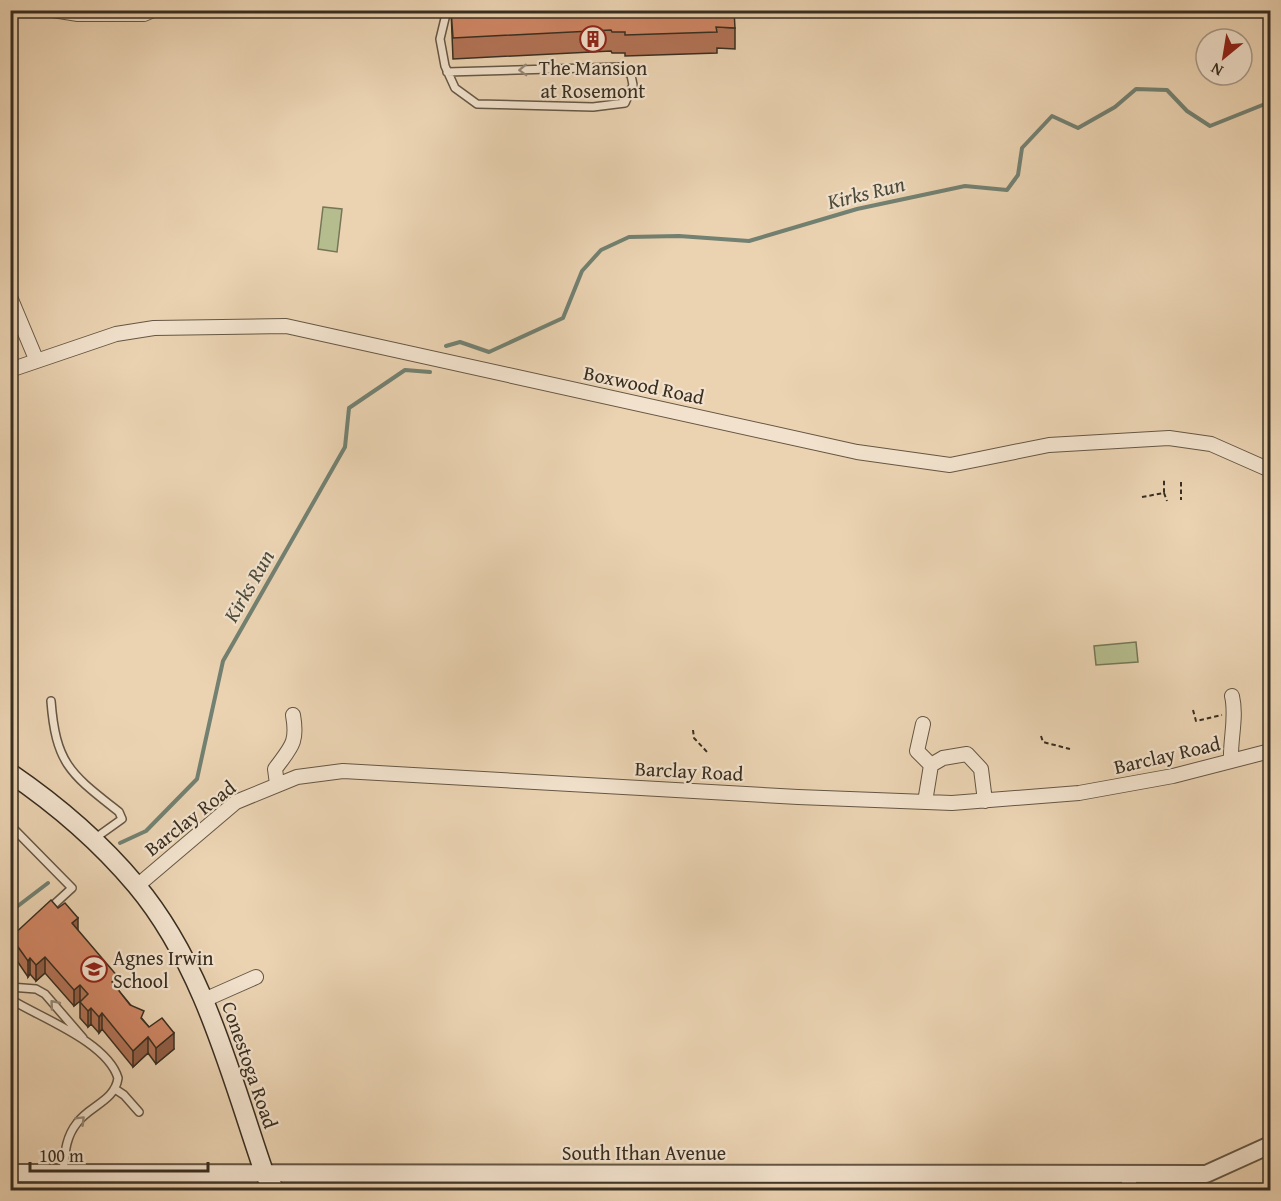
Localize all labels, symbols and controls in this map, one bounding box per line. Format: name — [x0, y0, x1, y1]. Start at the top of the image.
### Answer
building icon: The Mansion at Rosemont — [578, 24, 608, 54]
north arrow — [1194, 27, 1254, 87]
place label: The Mansion at Rosemont — [539, 53, 647, 105]
text: N — [1206, 57, 1227, 83]
one-way arrow — [519, 63, 528, 76]
water label: Kirks Run — [823, 168, 908, 217]
street label: Boxwood Road — [581, 358, 707, 412]
water label: Kirks Run — [215, 544, 282, 628]
street label: Barclay Road — [1111, 728, 1223, 781]
street label: Barclay Road — [634, 753, 744, 788]
street label: Barclay Road — [138, 773, 242, 862]
place label: Agnes Irwin School — [113, 943, 213, 995]
school or university icon: Agnes Irwin School — [79, 954, 109, 984]
street label: Conestoga Road — [215, 997, 286, 1133]
one-way arrow — [50, 1000, 61, 1011]
one-way arrow — [74, 1116, 85, 1127]
scale bar — [30, 1135, 208, 1173]
street label: South Ithan Avenue — [562, 1138, 726, 1167]
text: 100 m — [39, 1142, 84, 1169]

